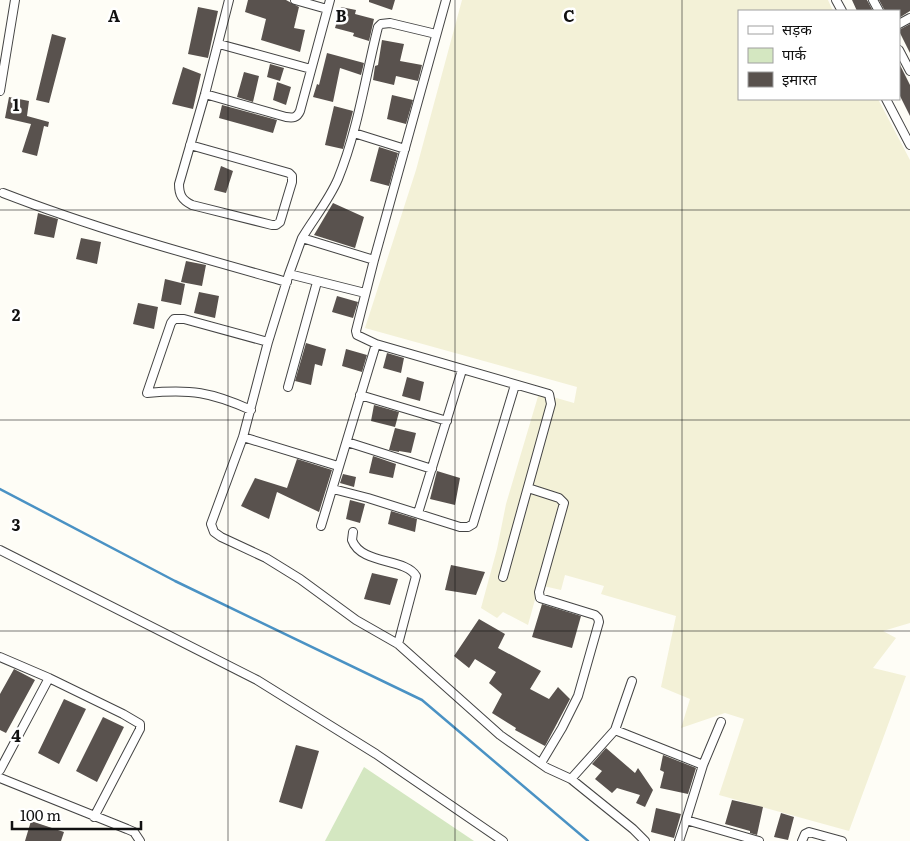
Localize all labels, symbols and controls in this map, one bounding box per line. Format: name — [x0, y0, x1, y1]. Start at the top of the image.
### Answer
text: A — [108, 3, 120, 27]
text: B — [335, 3, 347, 27]
text: C — [563, 3, 575, 27]
legend — [738, 10, 900, 100]
text: सड़क — [782, 17, 812, 40]
text: पार्क — [782, 42, 806, 65]
text: इमारत — [782, 67, 817, 90]
text: 1 — [13, 92, 20, 116]
text: 2 — [12, 302, 21, 326]
text: 3 — [12, 512, 21, 536]
text: 4 — [11, 723, 21, 747]
scale bar — [12, 798, 141, 830]
text: 100 m — [20, 803, 61, 826]

